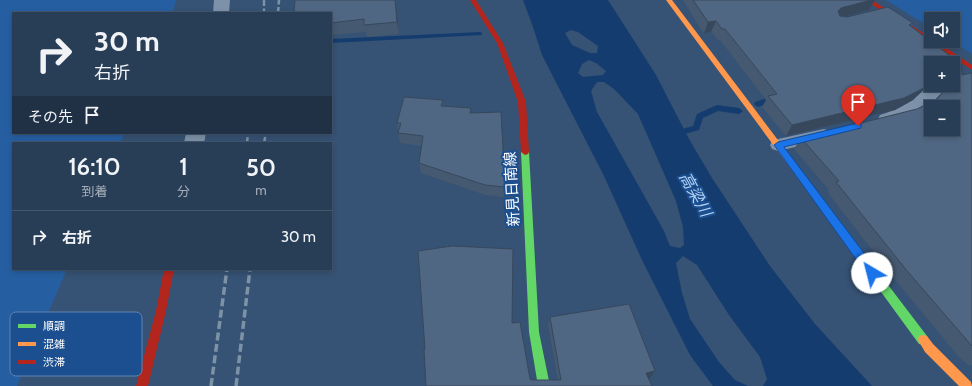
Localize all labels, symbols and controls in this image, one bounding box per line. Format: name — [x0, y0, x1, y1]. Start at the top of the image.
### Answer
map controls — [924, 12, 960, 136]
button: sound — [924, 12, 960, 48]
text: 30 m — [94, 24, 160, 58]
icon: right — [28, 28, 80, 80]
button: + — [924, 56, 960, 92]
text: 右折 — [94, 62, 130, 84]
pin — [841, 85, 875, 126]
icon: arrive — [847, 91, 869, 113]
button: − — [924, 100, 960, 136]
icon: arrive — [81, 104, 103, 126]
text: その先 — [28, 108, 73, 126]
street label: 新見日南線 — [501, 151, 523, 227]
text: 16:10 — [68, 152, 121, 181]
text: 1 — [179, 152, 188, 181]
text: 50 — [246, 153, 276, 182]
water label: 高梁川 — [676, 169, 716, 222]
text: m — [255, 182, 267, 198]
text: 到着 — [81, 183, 107, 199]
text: 分 — [177, 183, 190, 199]
icon: right — [28, 226, 50, 248]
text: 30 m — [281, 228, 316, 246]
text: 右折 — [62, 229, 92, 247]
position arrow — [851, 252, 893, 294]
legend — [10, 312, 142, 376]
text: 順調 — [43, 319, 65, 333]
text: 混雑 — [43, 337, 65, 351]
text: 渋滞 — [43, 355, 65, 369]

